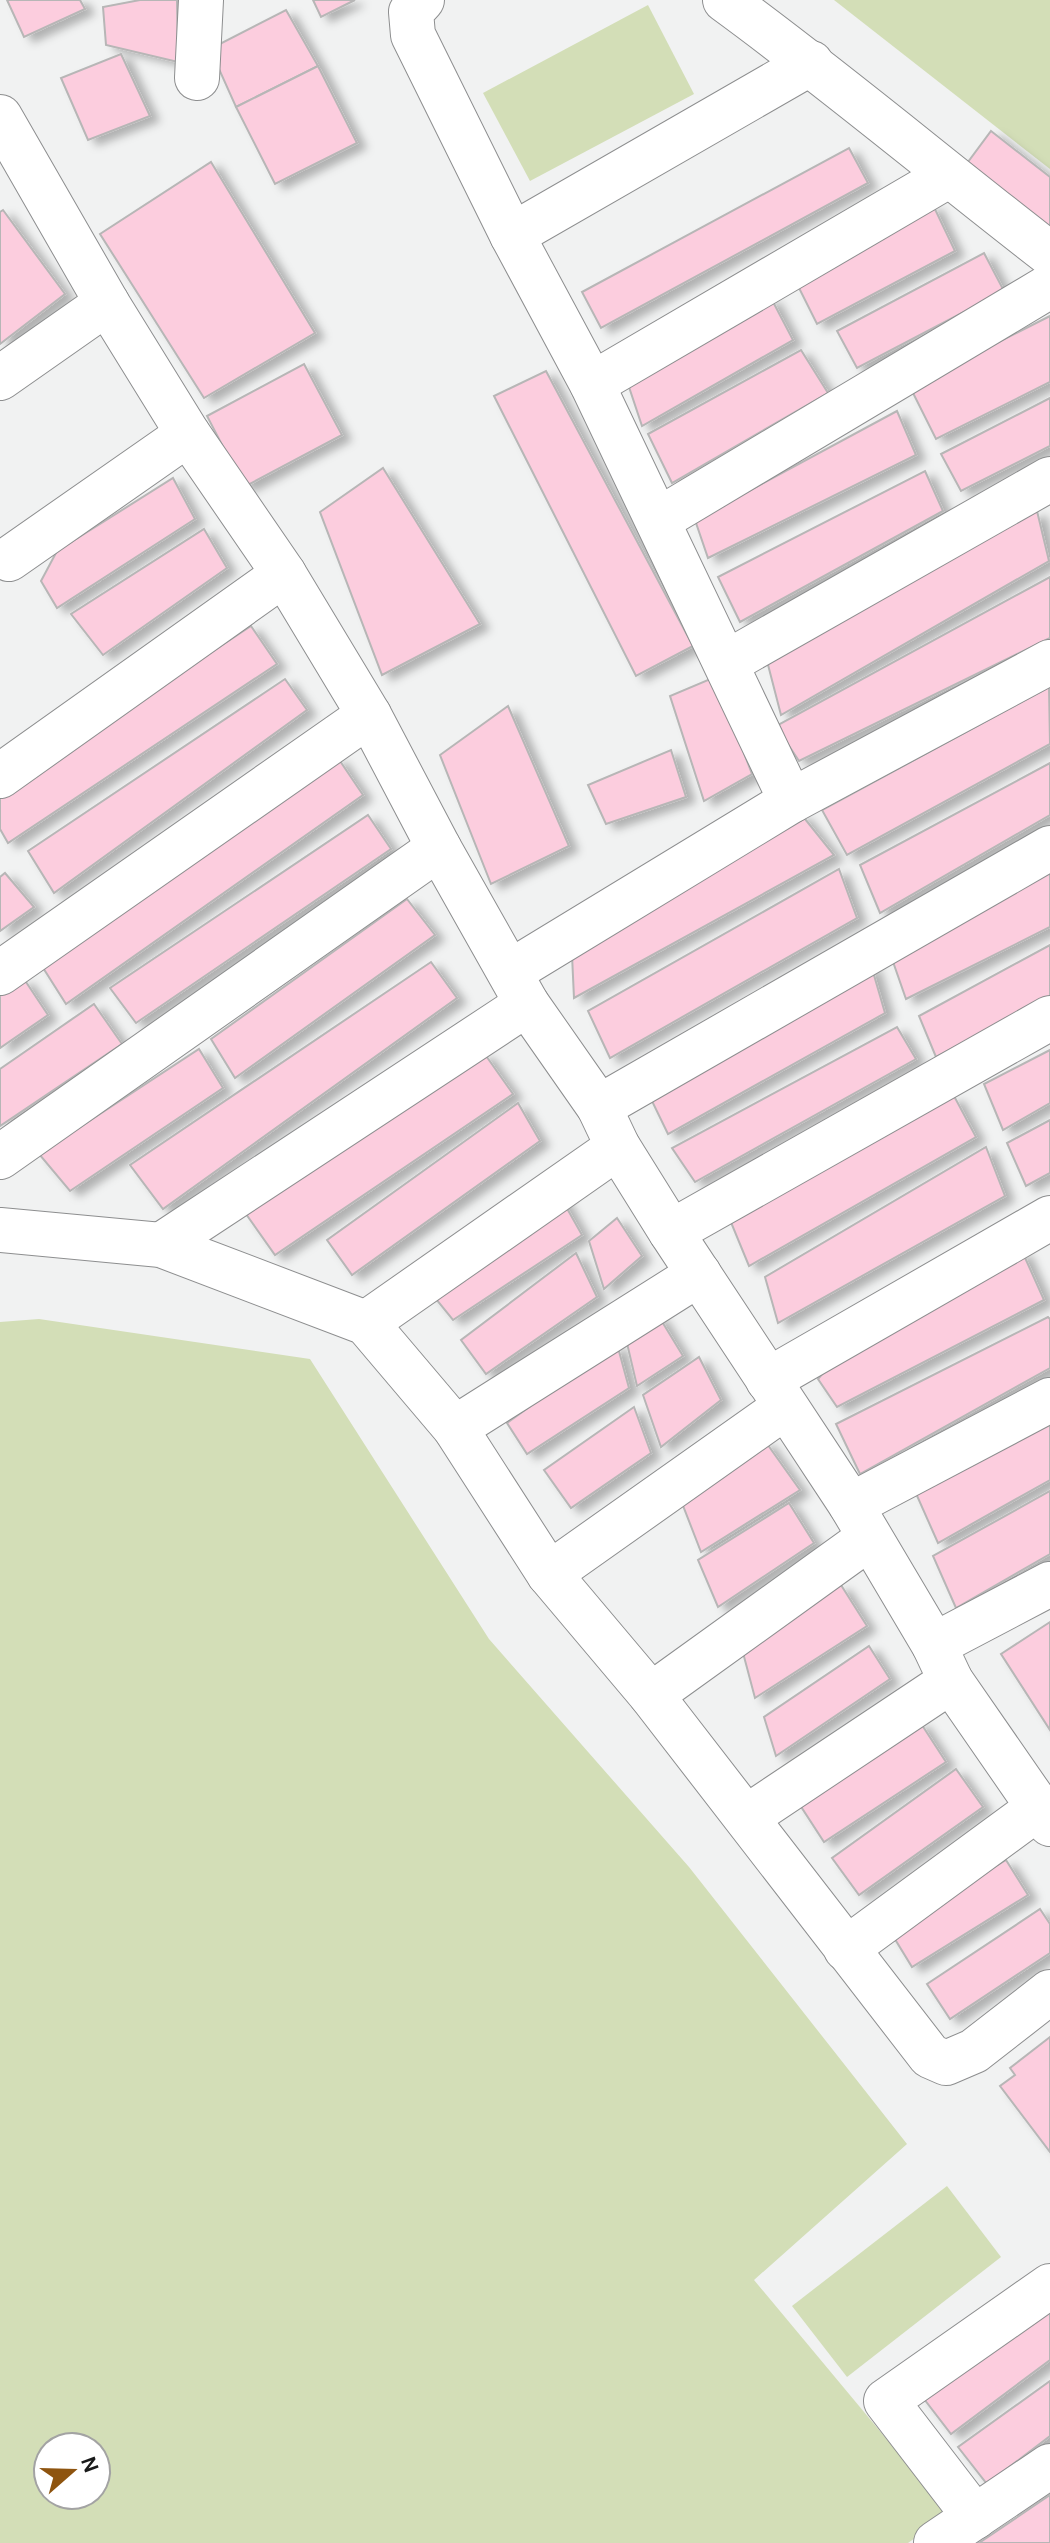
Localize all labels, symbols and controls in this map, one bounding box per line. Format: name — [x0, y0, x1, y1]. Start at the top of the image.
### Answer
north arrow — [32, 2431, 112, 2511]
text: N — [75, 2453, 105, 2476]

